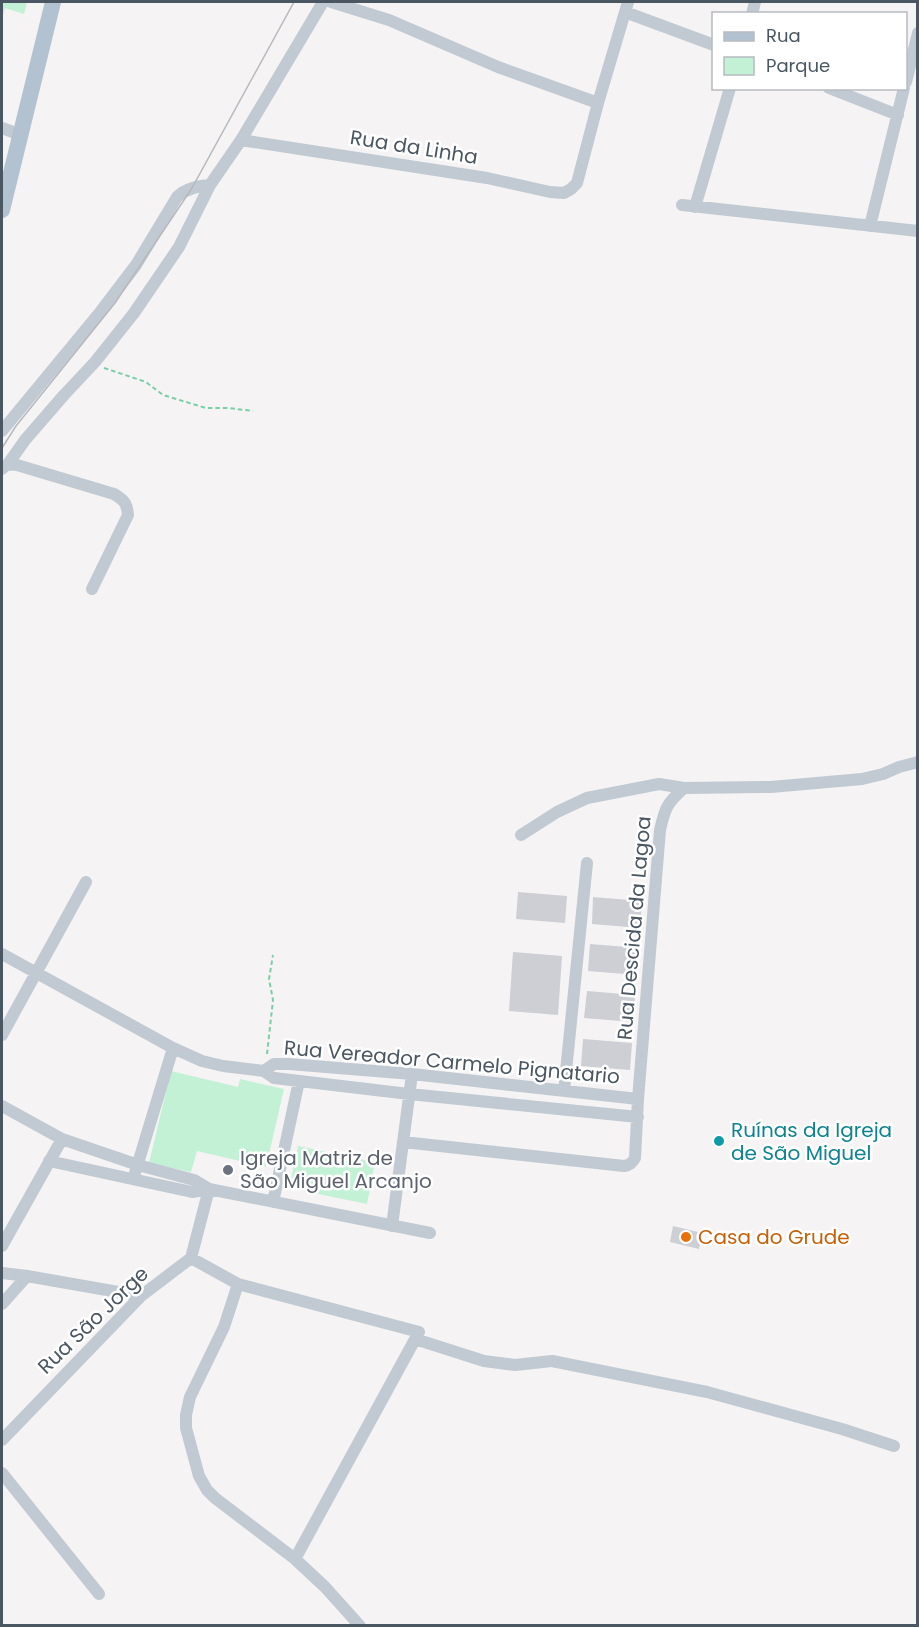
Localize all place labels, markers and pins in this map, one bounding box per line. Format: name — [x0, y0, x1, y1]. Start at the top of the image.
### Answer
place label: Ruínas da Igreja de São Miguel — [731, 1116, 892, 1167]
marker: Ruínas da Igreja de São Miguel — [712, 1134, 726, 1148]
place label: Igreja Matriz de São Miguel Arcanjo — [240, 1144, 432, 1195]
marker: Igreja Matriz de São Miguel Arcanjo — [221, 1163, 235, 1177]
place label: Casa do Grude — [698, 1223, 850, 1251]
marker: Casa do Grude — [679, 1230, 693, 1244]

